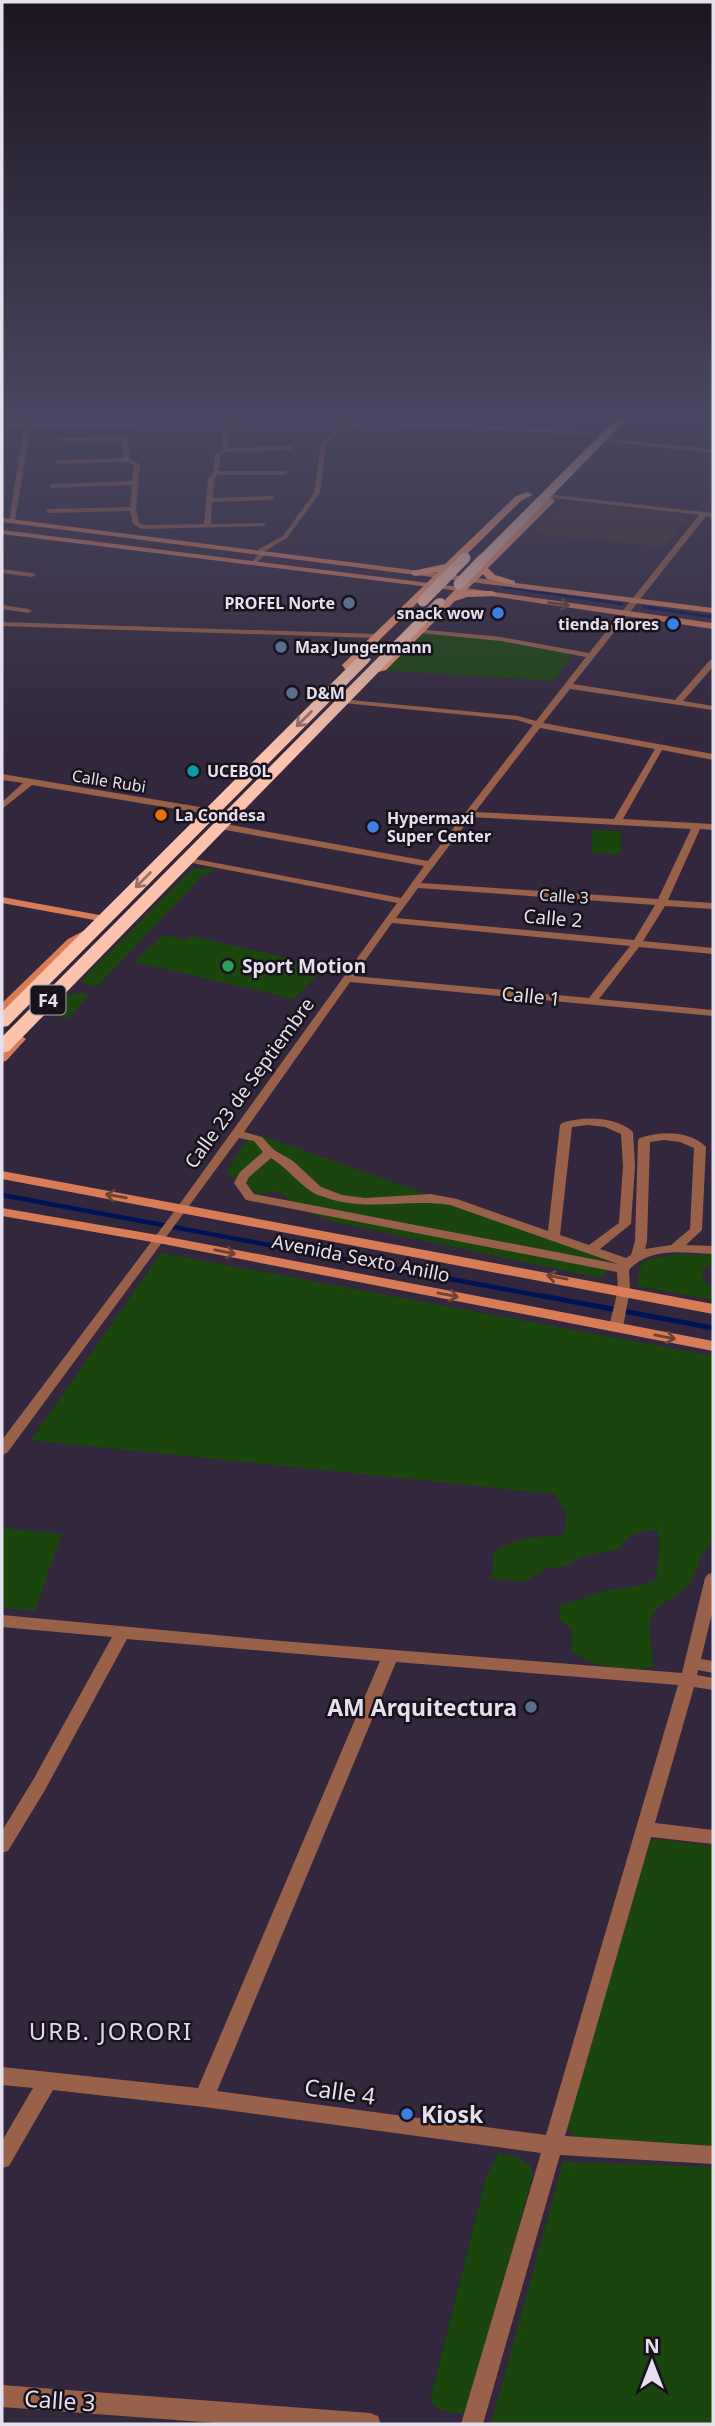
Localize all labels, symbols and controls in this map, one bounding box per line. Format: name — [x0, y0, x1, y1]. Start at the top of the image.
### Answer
place label: PROFEL Norte — [224, 592, 335, 614]
marker: PROFEL Norte — [341, 595, 357, 611]
one-way arrow — [547, 597, 570, 610]
place label: snack wow — [397, 602, 484, 624]
marker: snack wow — [490, 605, 506, 621]
place label: tienda flores — [558, 613, 659, 635]
marker: tienda flores — [665, 616, 681, 632]
place label: Max Jungermann — [295, 636, 432, 658]
marker: Max Jungermann — [273, 639, 289, 655]
place label: D&M — [306, 682, 345, 704]
marker: D&M — [284, 685, 300, 701]
one-way arrow — [295, 711, 312, 728]
place label: UCEBOL — [207, 760, 271, 782]
marker: UCEBOL — [185, 763, 201, 779]
street label: Calle Rubi — [71, 764, 147, 798]
place label: La Condesa — [175, 804, 266, 826]
marker: La Condesa — [153, 807, 169, 823]
place label: Hypermaxi Super Center — [387, 807, 491, 847]
marker: Hypermaxi Super Center — [365, 819, 381, 835]
one-way arrow — [135, 872, 152, 889]
street label: Calle 3 — [538, 883, 590, 909]
street label: Calle 2 — [522, 902, 584, 934]
place label: Sport Motion — [242, 953, 366, 979]
marker: Sport Motion — [220, 958, 236, 974]
street label: Calle 1 — [500, 980, 562, 1012]
road number: F4 — [30, 986, 66, 1015]
street label: Calle 23 de Septiembre — [178, 992, 320, 1174]
one-way arrow — [105, 1188, 128, 1202]
street label: Avenida Sexto Anillo — [270, 1228, 452, 1288]
one-way arrow — [213, 1245, 236, 1259]
one-way arrow — [546, 1270, 569, 1284]
one-way arrow — [436, 1288, 459, 1302]
one-way arrow — [653, 1330, 676, 1344]
place label: AM Arquitectura — [327, 1691, 517, 1723]
marker: AM Arquitectura — [523, 1699, 539, 1715]
district label: URB. JORORI — [29, 2014, 193, 2047]
street label: Calle 4 — [302, 2070, 378, 2112]
place label: Kiosk — [421, 2098, 484, 2130]
marker: Kiosk — [399, 2106, 415, 2122]
north arrow — [617, 2328, 687, 2398]
text: N — [644, 2333, 660, 2359]
street label: Calle 3 — [23, 2382, 97, 2418]

